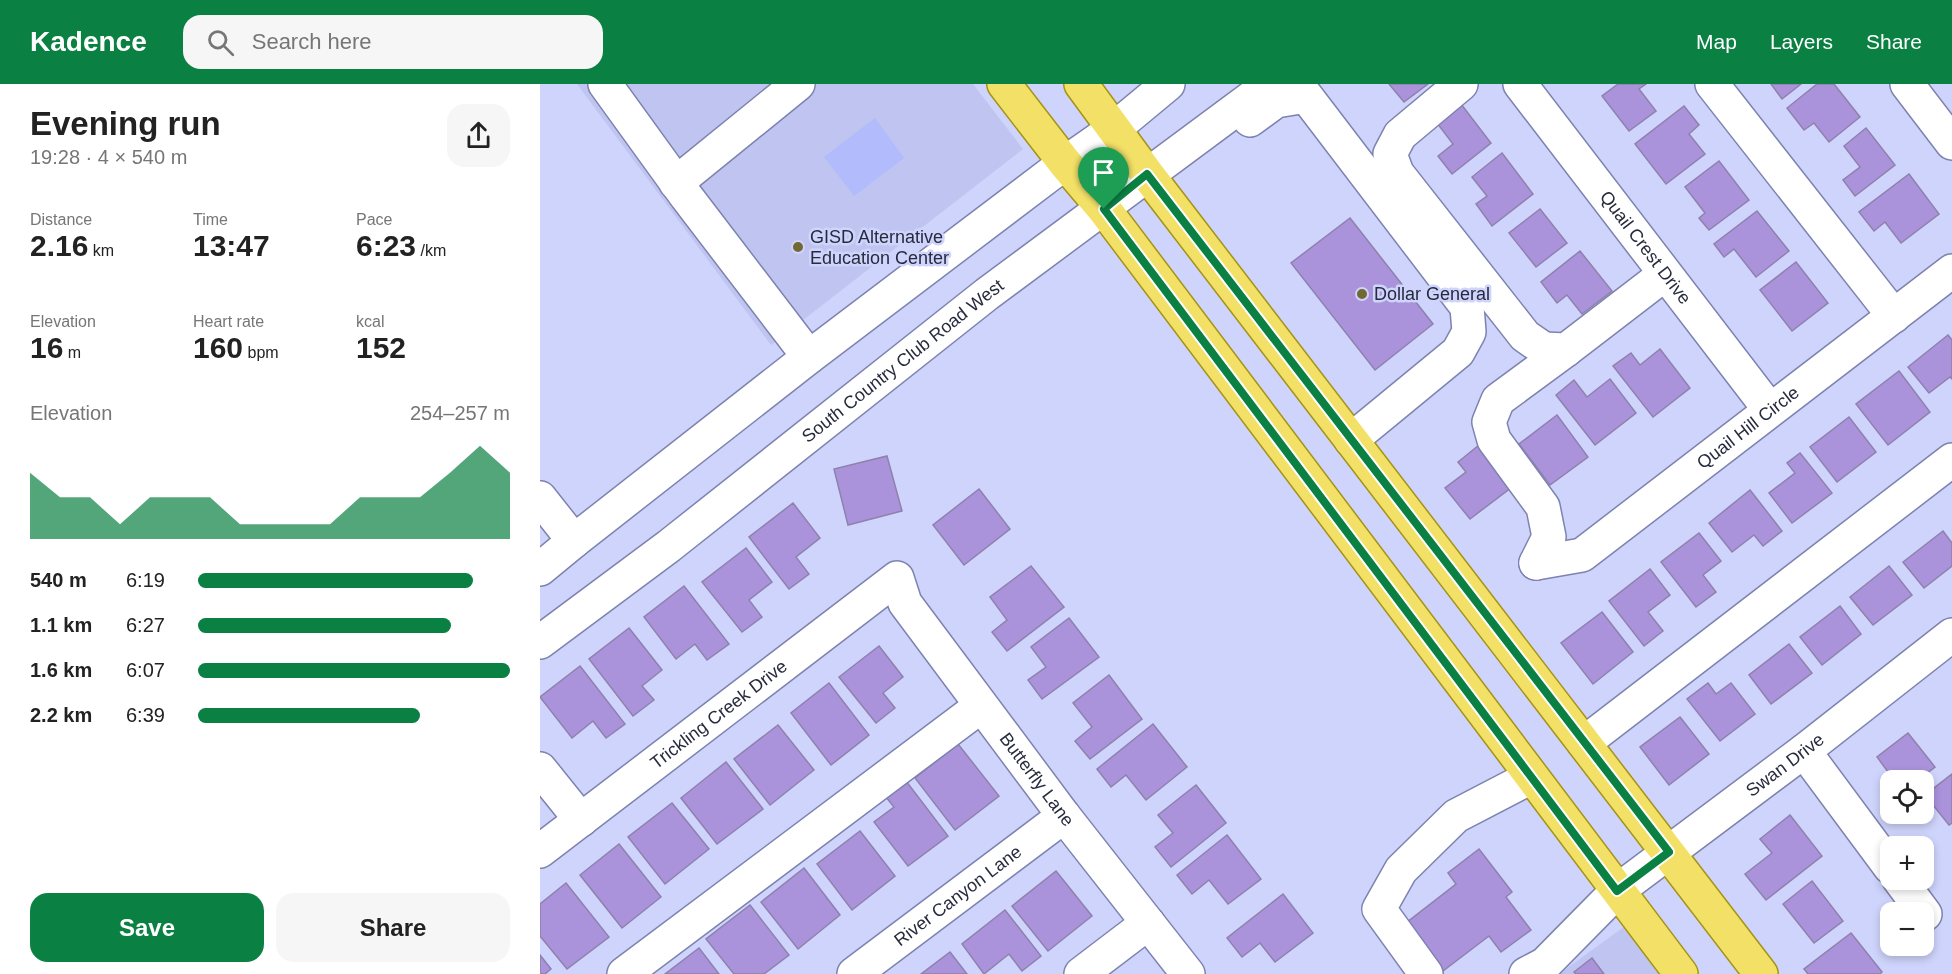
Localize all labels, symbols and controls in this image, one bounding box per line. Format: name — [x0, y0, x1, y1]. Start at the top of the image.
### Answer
search box — [183, 15, 603, 69]
text: Kadence — [30, 26, 147, 57]
icon: search — [204, 26, 237, 59]
text: Search here — [252, 29, 372, 54]
text: Map — [1696, 30, 1737, 53]
text: Layers — [1770, 30, 1833, 53]
text: Share — [1866, 30, 1922, 53]
button: share — [447, 104, 510, 167]
text: Evening run — [30, 105, 221, 142]
text: 19:28 · 4 × 540 m — [30, 146, 187, 168]
pin — [1078, 147, 1129, 209]
icon: arrive — [1087, 156, 1120, 189]
street label: Quail Crest Drive — [1596, 187, 1695, 308]
text: Distance — [30, 211, 92, 228]
text: Time — [193, 211, 228, 228]
text: Pace — [356, 211, 392, 228]
place label: GISD Alternative Education Center — [810, 227, 949, 268]
text: 2.16 — [30, 229, 88, 262]
text: 13:47 — [193, 229, 270, 262]
text: 6:23 — [356, 229, 416, 262]
marker: GISD Alternative Education Center — [791, 240, 805, 254]
text: km — [88, 242, 114, 259]
text: /km — [416, 242, 446, 259]
street label: South Country Club Road West — [798, 275, 1007, 447]
place label: Dollar General — [1374, 284, 1490, 304]
marker: Dollar General — [1355, 287, 1369, 301]
text: Elevation — [30, 313, 96, 330]
text: Heart rate — [193, 313, 264, 330]
text: kcal — [356, 313, 384, 330]
text: 16 — [30, 331, 63, 364]
text: 160 — [193, 331, 243, 364]
text: 152 — [356, 331, 406, 364]
text: m — [63, 344, 81, 361]
text: bpm — [243, 344, 279, 361]
street label: Quail Hill Circle — [1693, 382, 1803, 473]
text: Elevation — [30, 402, 112, 424]
text: 254–257 m — [410, 402, 510, 424]
text: 540 m — [30, 569, 87, 591]
text: 6:19 — [126, 569, 165, 591]
text: 1.1 km — [30, 614, 92, 636]
text: 6:27 — [126, 614, 165, 636]
street label: Trickling Creek Drive — [647, 656, 791, 773]
text: 1.6 km — [30, 659, 92, 681]
text: 6:07 — [126, 659, 165, 681]
text: 2.2 km — [30, 704, 92, 726]
text: 6:39 — [126, 704, 165, 726]
street label: Butterfly Lane — [996, 729, 1078, 830]
street label: Swan Drive — [1742, 729, 1828, 801]
map controls — [1880, 770, 1934, 956]
button: locate — [1880, 770, 1934, 824]
button: + — [1880, 836, 1934, 890]
street label: River Canyon Lane — [890, 842, 1025, 950]
button: Save — [30, 893, 264, 962]
button: Share — [276, 893, 510, 962]
button: − — [1880, 902, 1934, 956]

